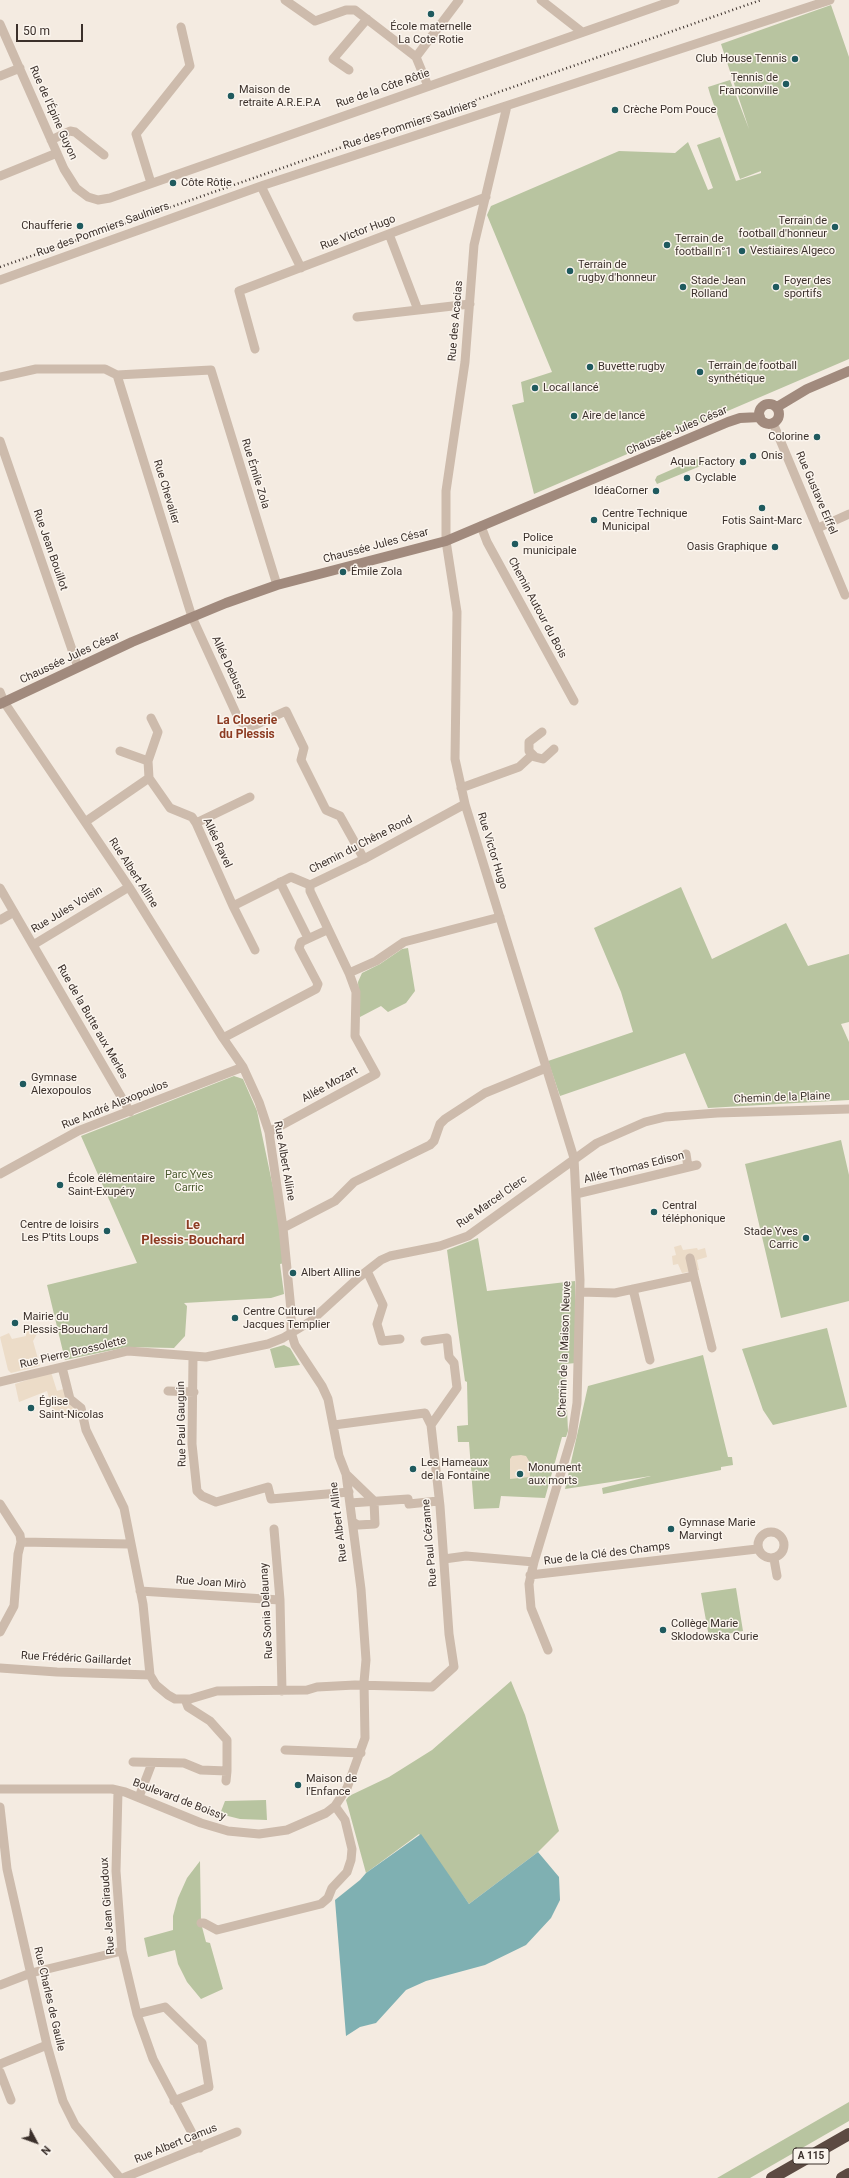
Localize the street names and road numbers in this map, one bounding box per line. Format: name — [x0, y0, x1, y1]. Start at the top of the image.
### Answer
street label: Rue de l'Épine Guyon — [26, 64, 80, 162]
street label: Rue de la Côte Rôtie — [334, 67, 432, 111]
street label: Rue des Pommiers Saulniers — [341, 97, 479, 153]
street label: Rue des Pommiers Saulniers — [35, 200, 171, 260]
street label: Rue Victor Hugo — [319, 213, 397, 253]
street label: Rue des Acacias — [446, 280, 466, 362]
street label: Chaussée Jules César — [625, 404, 729, 458]
street label: Rue Émile Zola — [238, 437, 272, 511]
street label: Rue Gustave Eiffel — [793, 449, 839, 537]
street label: Rue Chevalier — [150, 458, 182, 526]
street label: Rue Jean Bouillot — [30, 508, 70, 592]
street label: Chaussée Jules César — [322, 526, 430, 566]
street label: Chemin Autour du Bois — [505, 555, 569, 661]
street label: Chaussée Jules César — [18, 629, 122, 687]
street label: Allée Debussy — [208, 634, 250, 702]
street label: Rue Victor Hugo — [474, 811, 510, 891]
street label: Chemin du Chêne Rond — [307, 813, 415, 877]
street label: Allée Ravel — [200, 816, 234, 870]
street label: Rue Albert Alline — [105, 836, 161, 910]
street label: Rue Jules Voisin — [29, 884, 105, 936]
street label: Rue de la Butte aux Merles — [54, 962, 130, 1082]
street label: Allée Mozart — [300, 1064, 360, 1106]
street label: Rue André Alexopoulos — [60, 1078, 170, 1132]
street label: Chemin de la Plaine — [734, 1090, 830, 1106]
street label: Rue Albert Alline — [270, 1120, 298, 1202]
street label: Allée Thomas Edison — [582, 1149, 686, 1187]
street label: Rue Marcel Clerc — [454, 1173, 530, 1231]
street label: Chemin de la Maison Neuve — [556, 1281, 574, 1417]
street label: Rue Pierre Brossolette — [19, 1334, 127, 1372]
street label: Rue Paul Gauguin — [175, 1381, 189, 1467]
street label: Rue Albert Alline — [328, 1481, 350, 1563]
street label: Rue Paul Cézanne — [420, 1499, 440, 1587]
street label: Rue de la Clé des Champs — [543, 1540, 671, 1568]
street label: Rue Sonia Delaunay — [258, 1562, 276, 1660]
street label: Rue Joan Mirò — [175, 1574, 247, 1592]
street label: Rue Frédéric Gaillardet — [20, 1650, 132, 1668]
street label: Boulevard de Boissy — [131, 1776, 227, 1824]
street label: Rue Jean Giraudoux — [98, 1857, 118, 1955]
street label: Rue Charles de Gaulle — [31, 1946, 67, 2052]
street label: Rue Albert Camus — [133, 2121, 219, 2167]
road number: A 115 — [793, 2148, 829, 2164]

